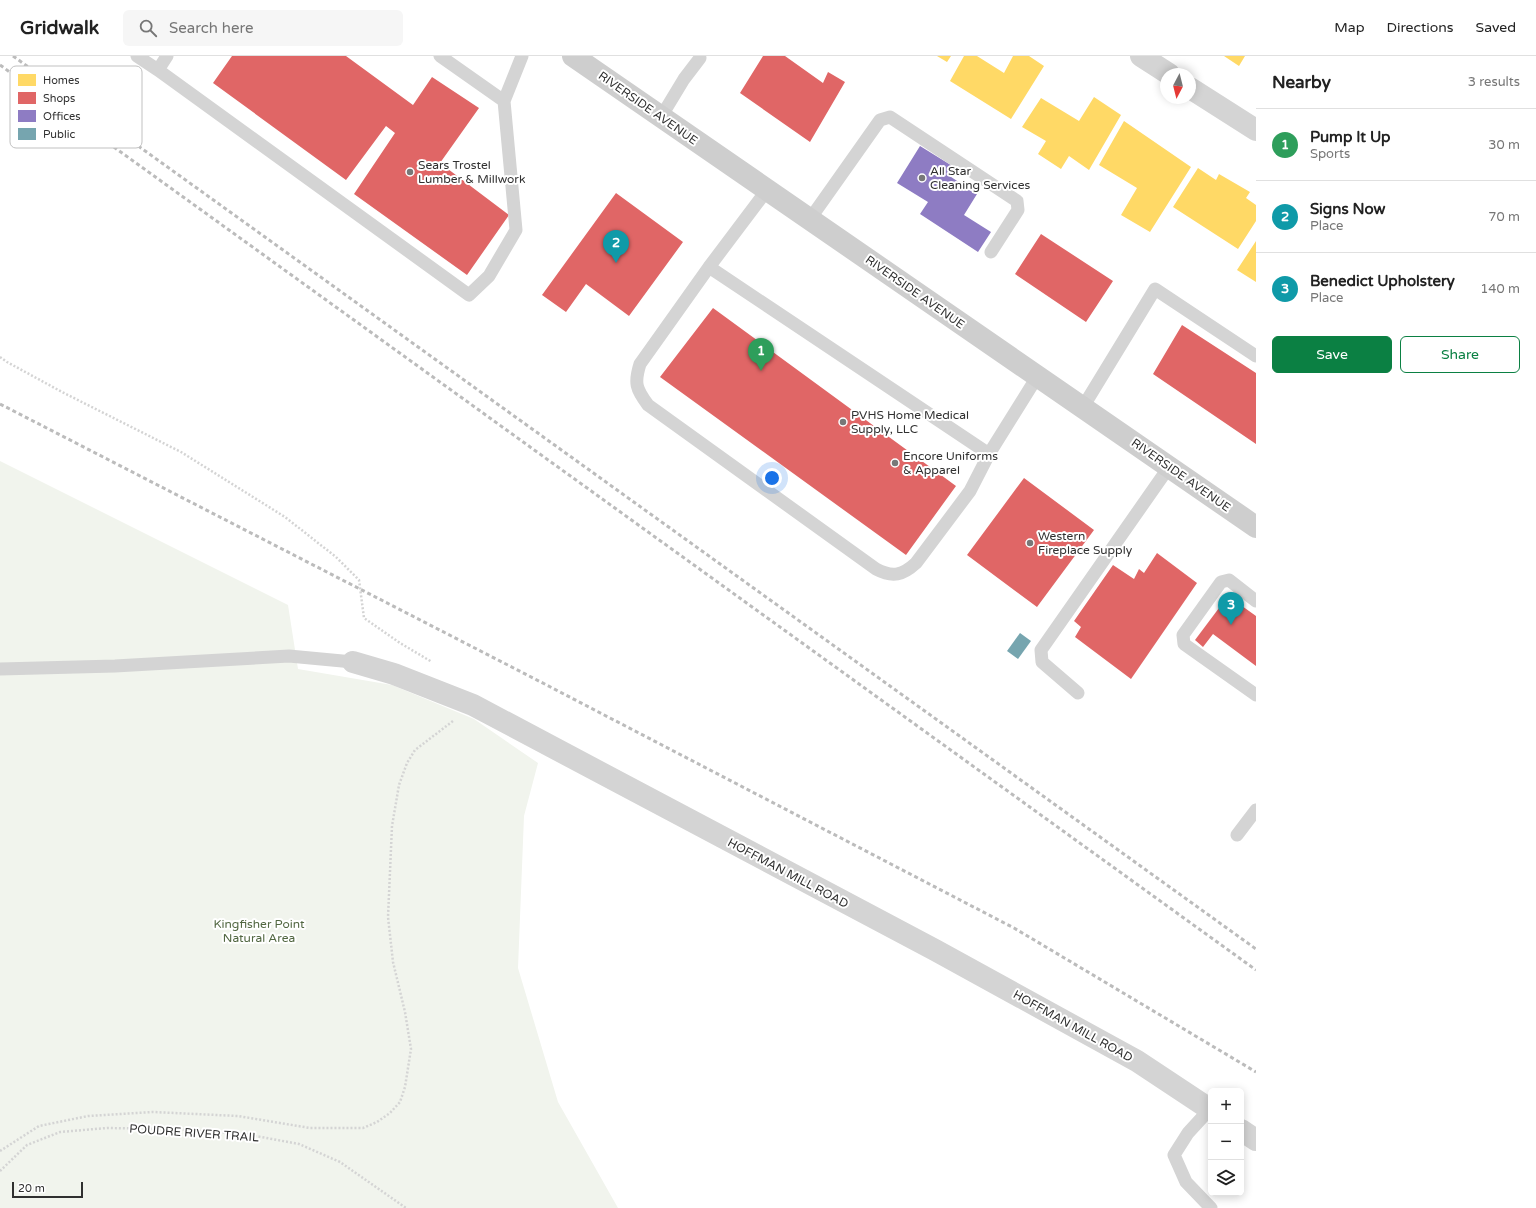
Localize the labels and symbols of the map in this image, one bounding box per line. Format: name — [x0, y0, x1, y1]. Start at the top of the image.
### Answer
legend — [10, 66, 142, 148]
street label: RIVERSIDE AVENUE — [596, 68, 701, 148]
north arrow — [1160, 68, 1196, 104]
text: Homes — [43, 74, 79, 87]
text: Shops — [43, 92, 75, 105]
text: Offices — [43, 110, 81, 123]
text: Public — [43, 128, 75, 141]
place label: Sears Trostel Lumber & Millwork — [418, 158, 526, 186]
place label: All Star Cleaning Services — [930, 164, 1030, 192]
marker: Sears Trostel Lumber & Millwork — [405, 167, 415, 177]
marker: All Star Cleaning Services — [917, 173, 927, 183]
pin: 2 — [603, 230, 629, 263]
street label: RIVERSIDE AVENUE — [863, 252, 968, 332]
pin: 1 — [748, 338, 774, 371]
place label: PVHS Home Medical Supply, LLC — [851, 408, 969, 436]
marker: PVHS Home Medical Supply, LLC — [838, 417, 848, 427]
street label: RIVERSIDE AVENUE — [1129, 435, 1234, 515]
place label: Encore Uniforms & Apparel — [903, 449, 998, 477]
marker: Encore Uniforms & Apparel — [890, 458, 900, 468]
your location — [762, 468, 782, 488]
place label: Western Fireplace Supply — [1038, 529, 1133, 557]
marker: Western Fireplace Supply — [1025, 538, 1035, 548]
pin: 3 — [1218, 592, 1244, 625]
street label: HOFFMAN MILL ROAD — [725, 835, 851, 911]
park label: Kingfisher Point Natural Area — [213, 917, 305, 945]
street label: HOFFMAN MILL ROAD — [1011, 987, 1135, 1065]
street label: POUDRE RIVER TRAIL — [129, 1121, 259, 1145]
scale bar — [12, 1180, 83, 1199]

